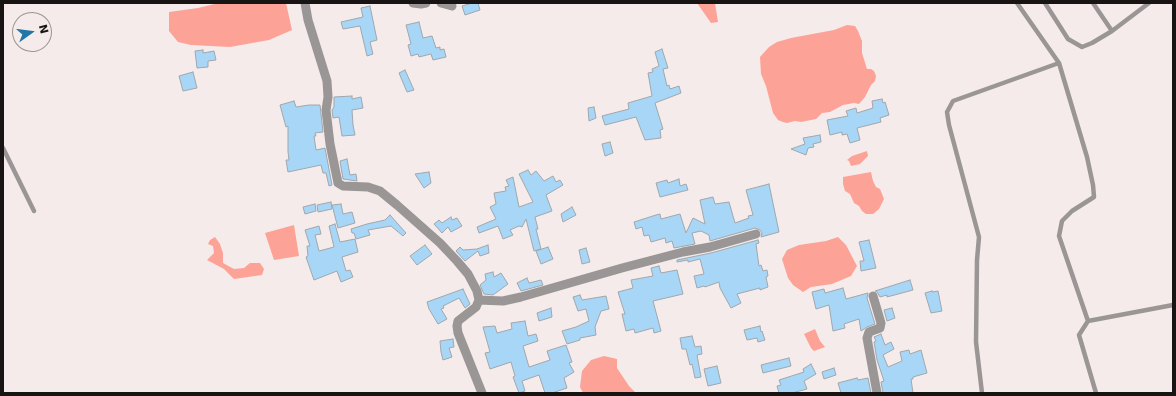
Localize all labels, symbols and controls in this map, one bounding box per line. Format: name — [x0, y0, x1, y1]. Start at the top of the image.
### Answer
north arrow — [12, 12, 52, 52]
text: N — [36, 23, 51, 35]

